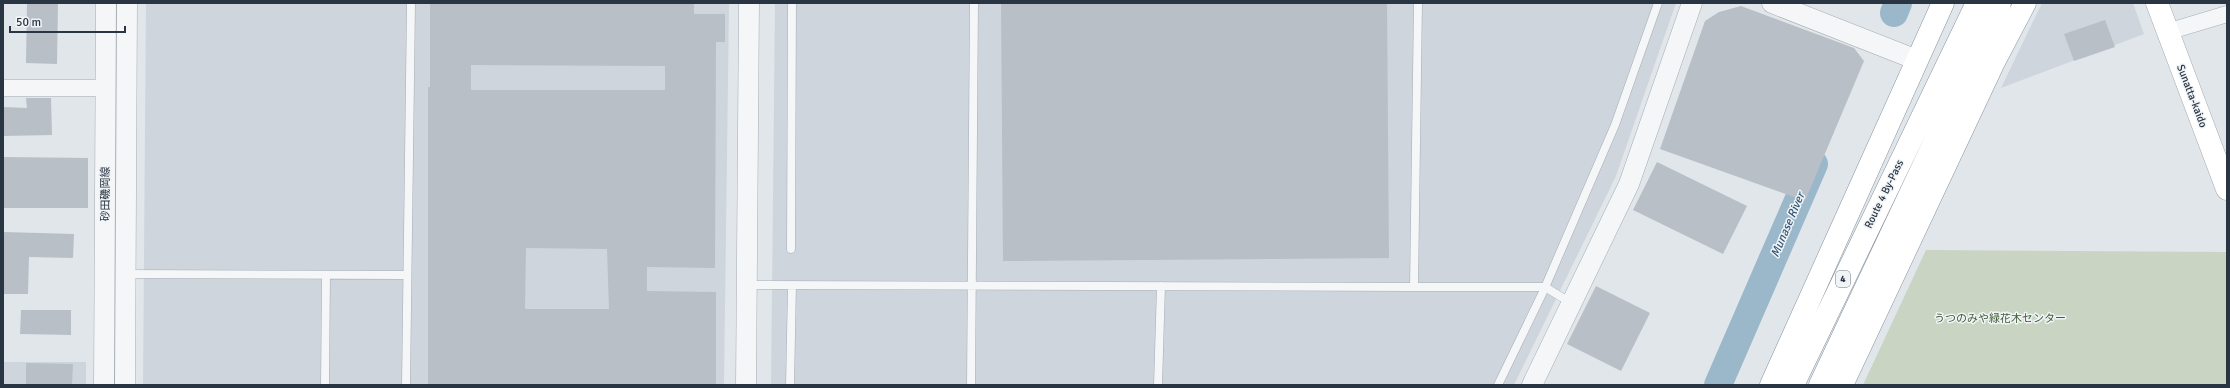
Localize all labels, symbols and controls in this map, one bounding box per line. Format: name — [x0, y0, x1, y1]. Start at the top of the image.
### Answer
scale bar — [10, 8, 125, 34]
text: 50 m — [16, 15, 41, 30]
street label: Sunatta-kaido — [2174, 63, 2210, 130]
street label: Route 4 By-Pass — [1862, 157, 1906, 231]
street label: 砂田磯岡線 — [99, 167, 112, 222]
water label: Munase River — [1768, 189, 1809, 260]
road number: 4 — [1836, 271, 1850, 287]
park label: うつのみや緑花木センター — [1934, 312, 2066, 325]

